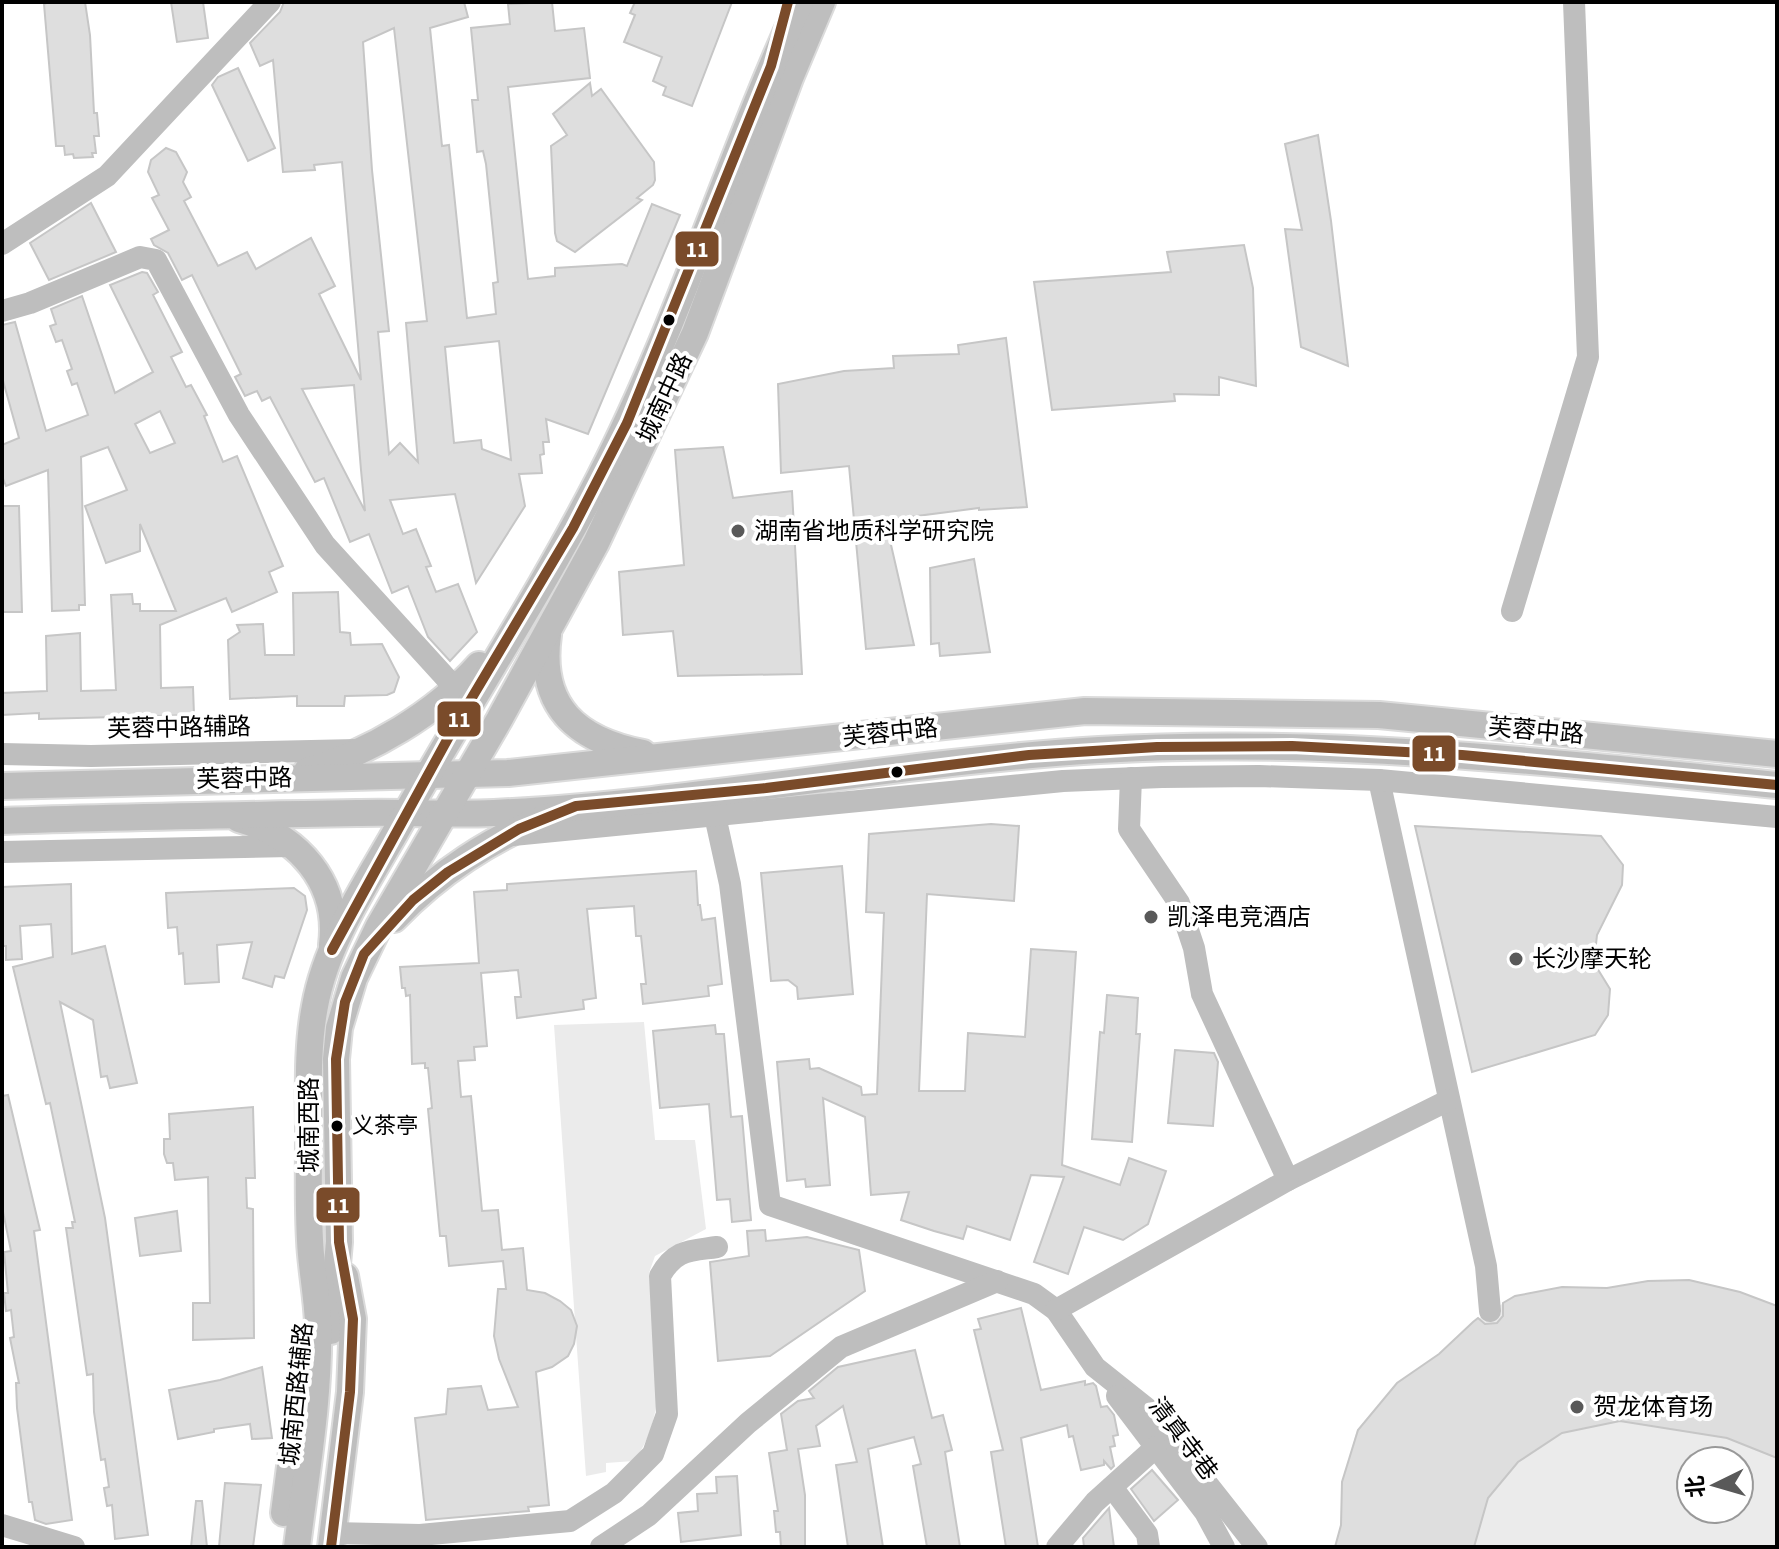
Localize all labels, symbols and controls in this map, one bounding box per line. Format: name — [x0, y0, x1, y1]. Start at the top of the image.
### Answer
line badge: 11 — [674, 230, 720, 268]
text: 11 — [685, 234, 709, 266]
unlabelled marker — [661, 312, 677, 328]
street label: 城南中路 — [629, 347, 701, 449]
place label: 湖南省地质科学研究院 — [754, 514, 994, 549]
marker: 湖南省地质科学研究院 — [729, 522, 747, 540]
line badge: 11 — [436, 700, 482, 738]
text: 11 — [447, 704, 471, 736]
street label: 芙蓉中路辅路 — [107, 709, 251, 747]
street label: 芙蓉中路 — [1487, 709, 1585, 753]
street label: 芙蓉中路 — [840, 711, 940, 755]
line badge: 11 — [1411, 734, 1457, 773]
text: 11 — [1422, 738, 1446, 770]
street label: 芙蓉中路 — [196, 761, 292, 797]
unlabelled marker — [889, 764, 905, 780]
place label: 凯泽电竞酒店 — [1167, 900, 1311, 935]
marker: 凯泽电竞酒店 — [1142, 908, 1160, 926]
place label: 长沙摩天轮 — [1532, 942, 1652, 977]
marker: 长沙摩天轮 — [1507, 950, 1525, 968]
street label: 城南西路 — [292, 1077, 327, 1173]
place label: 义茶亭 — [352, 1110, 418, 1142]
marker: 义茶亭 — [329, 1118, 345, 1134]
line badge: 11 — [315, 1186, 361, 1224]
text: 11 — [326, 1190, 350, 1222]
street label: 城南西路辅路 — [272, 1321, 322, 1467]
street label: 清真寺巷 — [1140, 1390, 1226, 1488]
place label: 贺龙体育场 — [1593, 1390, 1713, 1425]
marker: 贺龙体育场 — [1568, 1398, 1586, 1416]
north arrow — [1675, 1445, 1755, 1525]
text: 北 — [1679, 1474, 1713, 1499]

